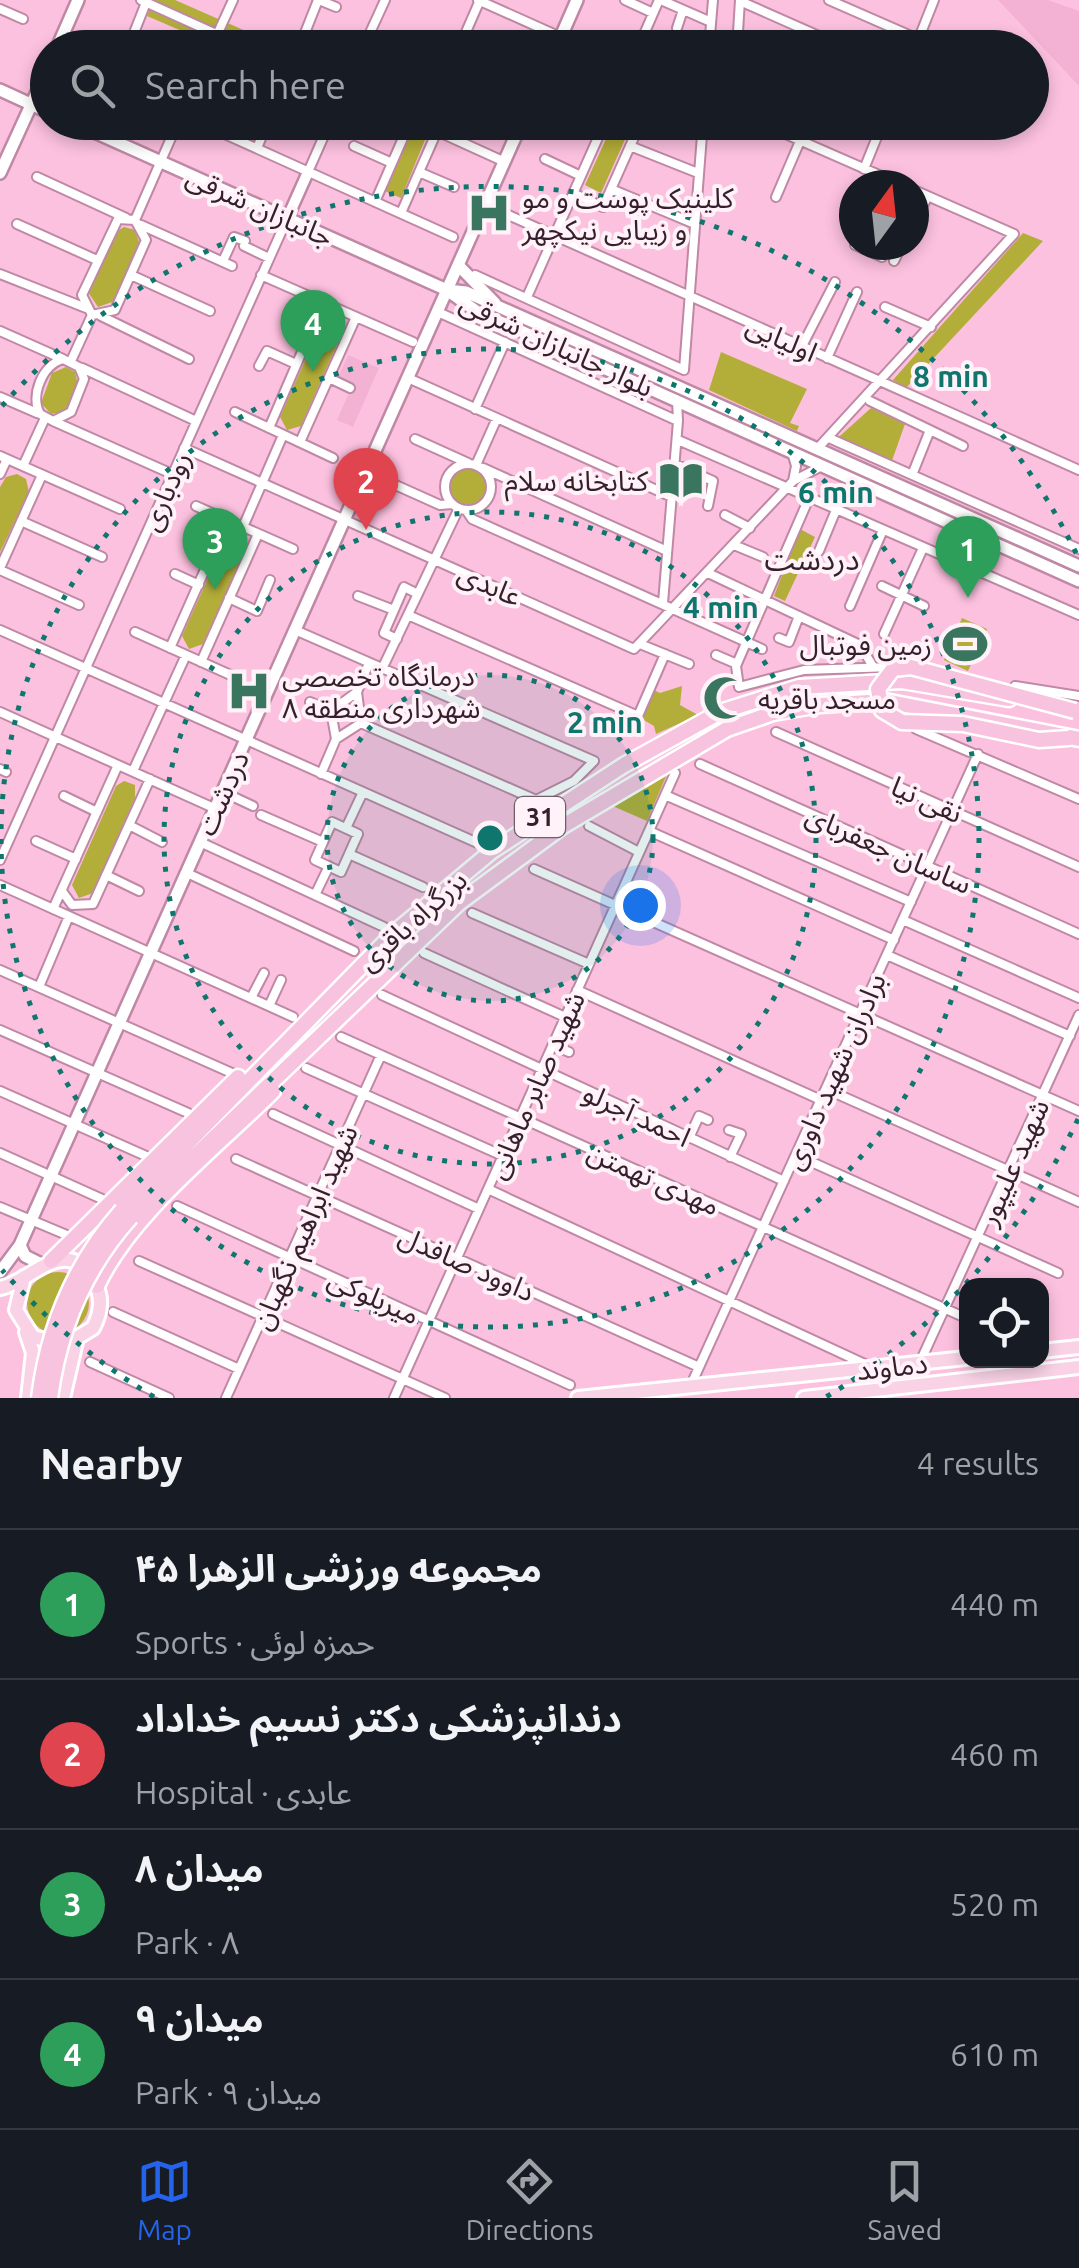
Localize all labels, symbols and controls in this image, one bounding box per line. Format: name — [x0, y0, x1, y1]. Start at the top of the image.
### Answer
search box — [30, 30, 1049, 140]
icon: search — [65, 58, 120, 113]
text: Search here — [145, 64, 346, 106]
street label: جانبازان شرقی — [181, 160, 338, 254]
north arrow — [839, 170, 929, 260]
place label: کلینیک پوست و مو و زیبایی نیکچهر — [521, 182, 734, 248]
hospital icon: کلینیک پوست و مو و زیبایی نیکچهر — [465, 189, 513, 237]
street label: بلوار جانبازان شرقی — [455, 286, 659, 404]
pin: 4 — [280, 290, 346, 372]
street label: اولیایی — [741, 309, 822, 369]
text: 8 min — [913, 359, 989, 393]
street label: رودباری — [134, 447, 198, 536]
pin: 2 — [334, 448, 398, 530]
library icon: کتابخانه سلام — [657, 456, 705, 504]
place label: کتابخانه سلام — [505, 465, 648, 502]
text: 6 min — [798, 475, 874, 509]
pin: 3 — [182, 508, 248, 590]
pin: 1 — [936, 516, 1000, 598]
district label: دردشت — [764, 542, 860, 577]
street label: عابدی — [453, 556, 526, 612]
text: 4 min — [683, 590, 759, 624]
sports icon: زمین فوتبال — [941, 620, 989, 668]
place label: زمین فوتبال — [800, 629, 932, 662]
place label: درمانگاه تخصصی شهرداری منطقه ۸ — [282, 660, 480, 725]
hospital icon: درمانگاه تخصصی شهرداری منطقه ۸ — [225, 667, 273, 715]
mosque icon: مسجد باقریه — [701, 674, 749, 722]
place label: مسجد باقریه — [758, 683, 896, 716]
text: 2 min — [567, 705, 643, 739]
street label: دردشت — [190, 746, 256, 841]
street label: نقی نیا — [886, 770, 967, 830]
road number: 31 — [515, 797, 565, 837]
street label: ساسان جعفربای — [801, 799, 977, 901]
centre of rings — [472, 820, 508, 856]
street label: بزرگراه باقری — [352, 863, 474, 978]
your location — [615, 880, 666, 931]
street label: برادران شهید داوری — [777, 968, 893, 1175]
street label: شهید صابر ماهانی — [480, 987, 592, 1184]
street label: احمد آجرلو — [578, 1076, 695, 1154]
street label: شهید علیپور — [971, 1094, 1058, 1232]
street label: شهید ابراهیم نگهبان — [245, 1120, 369, 1337]
street label: مهدی تهمتن — [582, 1135, 725, 1223]
street label: داوود صافدل — [394, 1219, 540, 1309]
street label: میربلوکی — [323, 1262, 424, 1332]
map controls — [959, 1278, 1049, 1368]
button: locate — [959, 1278, 1049, 1368]
street label: دماوند — [855, 1347, 929, 1387]
text: Nearby — [40, 1440, 183, 1487]
text: 4 results — [917, 1445, 1039, 1481]
text: مجموعه ورزشی الزهرا ۴۵ — [135, 1547, 542, 1589]
text: 1 — [63, 1586, 82, 1622]
text: 440 m — [950, 1586, 1039, 1622]
text: Sports · حمزه لوئی — [135, 1624, 375, 1660]
text: دندانپزشکی دکتر نسیم خداداد — [135, 1697, 622, 1739]
text: 2 — [63, 1736, 82, 1772]
text: 460 m — [950, 1736, 1039, 1772]
text: Hospital · عابدی — [135, 1774, 352, 1810]
text: میدان ۸ — [135, 1847, 264, 1889]
text: 3 — [63, 1886, 82, 1922]
text: 520 m — [950, 1886, 1039, 1922]
text: Park · ۸ — [135, 1924, 239, 1960]
text: میدان ۹ — [135, 1997, 264, 2039]
text: 4 — [63, 2036, 82, 2072]
text: 610 m — [950, 2036, 1039, 2072]
text: Park · میدان ۹ — [135, 2074, 322, 2110]
tab: Map — [137, 2154, 192, 2245]
tab: Directions — [466, 2154, 594, 2245]
tab: Saved — [868, 2154, 942, 2245]

